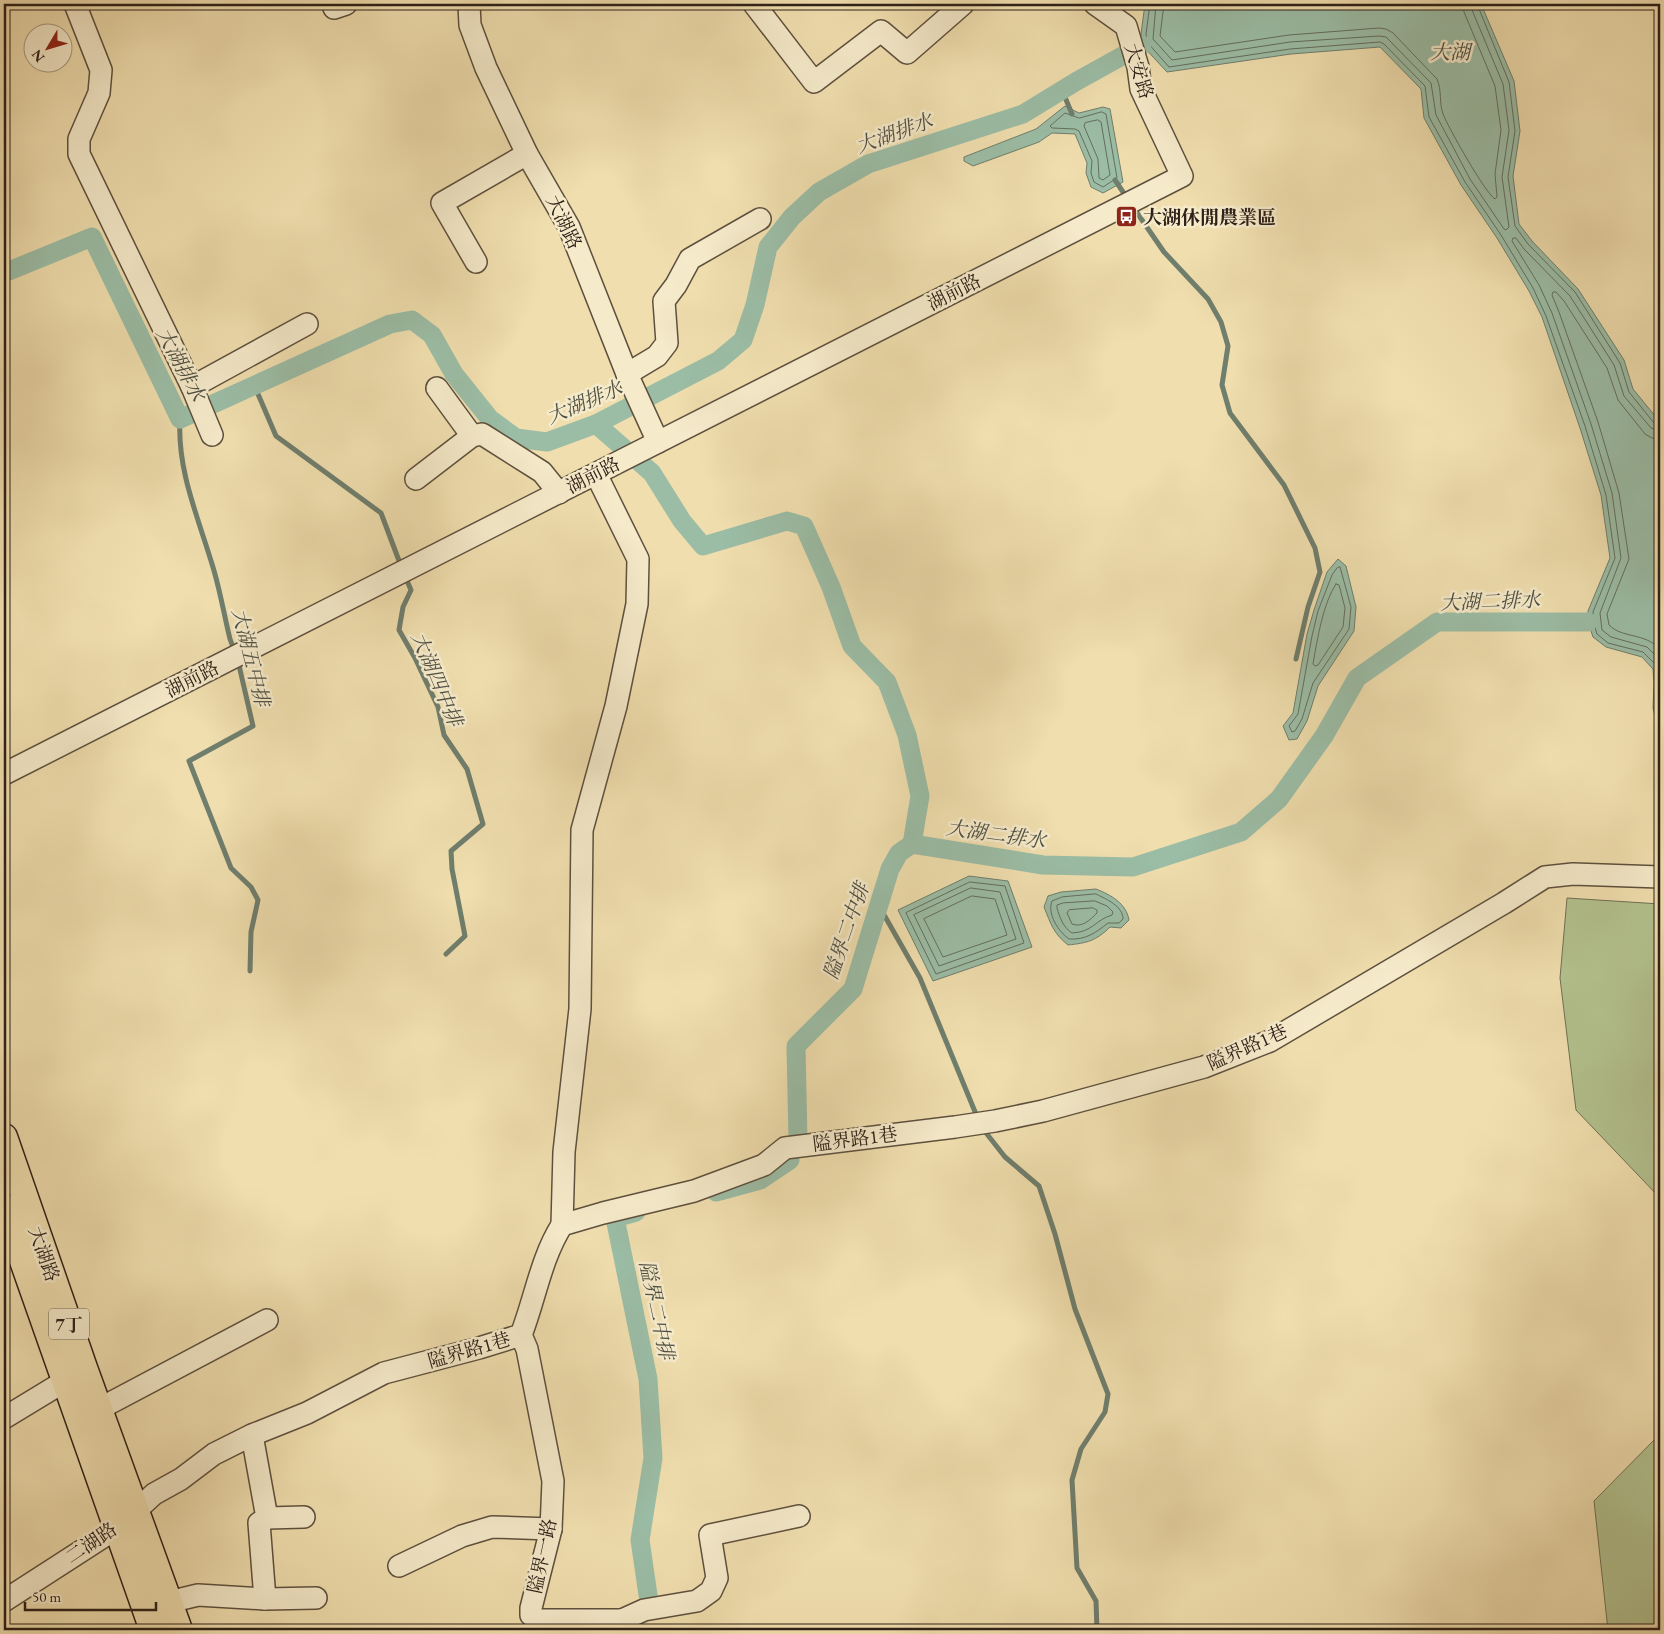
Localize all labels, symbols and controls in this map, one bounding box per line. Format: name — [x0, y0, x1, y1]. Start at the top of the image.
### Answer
north arrow — [22, 22, 72, 72]
water label: 大湖 — [1430, 39, 1473, 65]
street label: 大安路 — [1119, 40, 1159, 102]
text: N — [27, 45, 48, 66]
water label: 大湖排水 — [852, 106, 938, 159]
street label: 大湖路 — [540, 191, 588, 253]
bus stop icon: 大湖休閒農業區 — [1115, 205, 1139, 229]
place label: 大湖休閒農業區 — [1143, 205, 1276, 230]
street label: 湖前路 — [923, 268, 985, 316]
water label: 大湖排水 — [151, 323, 212, 407]
water label: 大湖排水 — [542, 374, 628, 430]
street label: 湖前路 — [562, 451, 624, 499]
water label: 大湖二排水 — [1440, 586, 1542, 616]
water label: 大湖五中排 — [226, 605, 276, 712]
water label: 大湖四中排 — [405, 628, 470, 733]
street label: 湖前路 — [161, 655, 223, 703]
water label: 大湖二排水 — [945, 814, 1049, 854]
water label: 隘界二中排 — [817, 877, 876, 983]
street label: 隘界路1巷 — [1203, 1018, 1291, 1076]
street label: 隘界路1巷 — [811, 1121, 899, 1157]
street label: 大湖路 — [23, 1223, 65, 1285]
water label: 隘界二中排 — [634, 1258, 681, 1365]
road number: 7丁 — [49, 1308, 89, 1340]
street label: 隘界路1巷 — [425, 1326, 513, 1374]
street label: 隘界一路 — [522, 1516, 562, 1596]
street label: 二湖路 — [60, 1517, 122, 1569]
scale bar — [25, 1579, 156, 1611]
text: 50 m — [32, 1587, 61, 1606]

